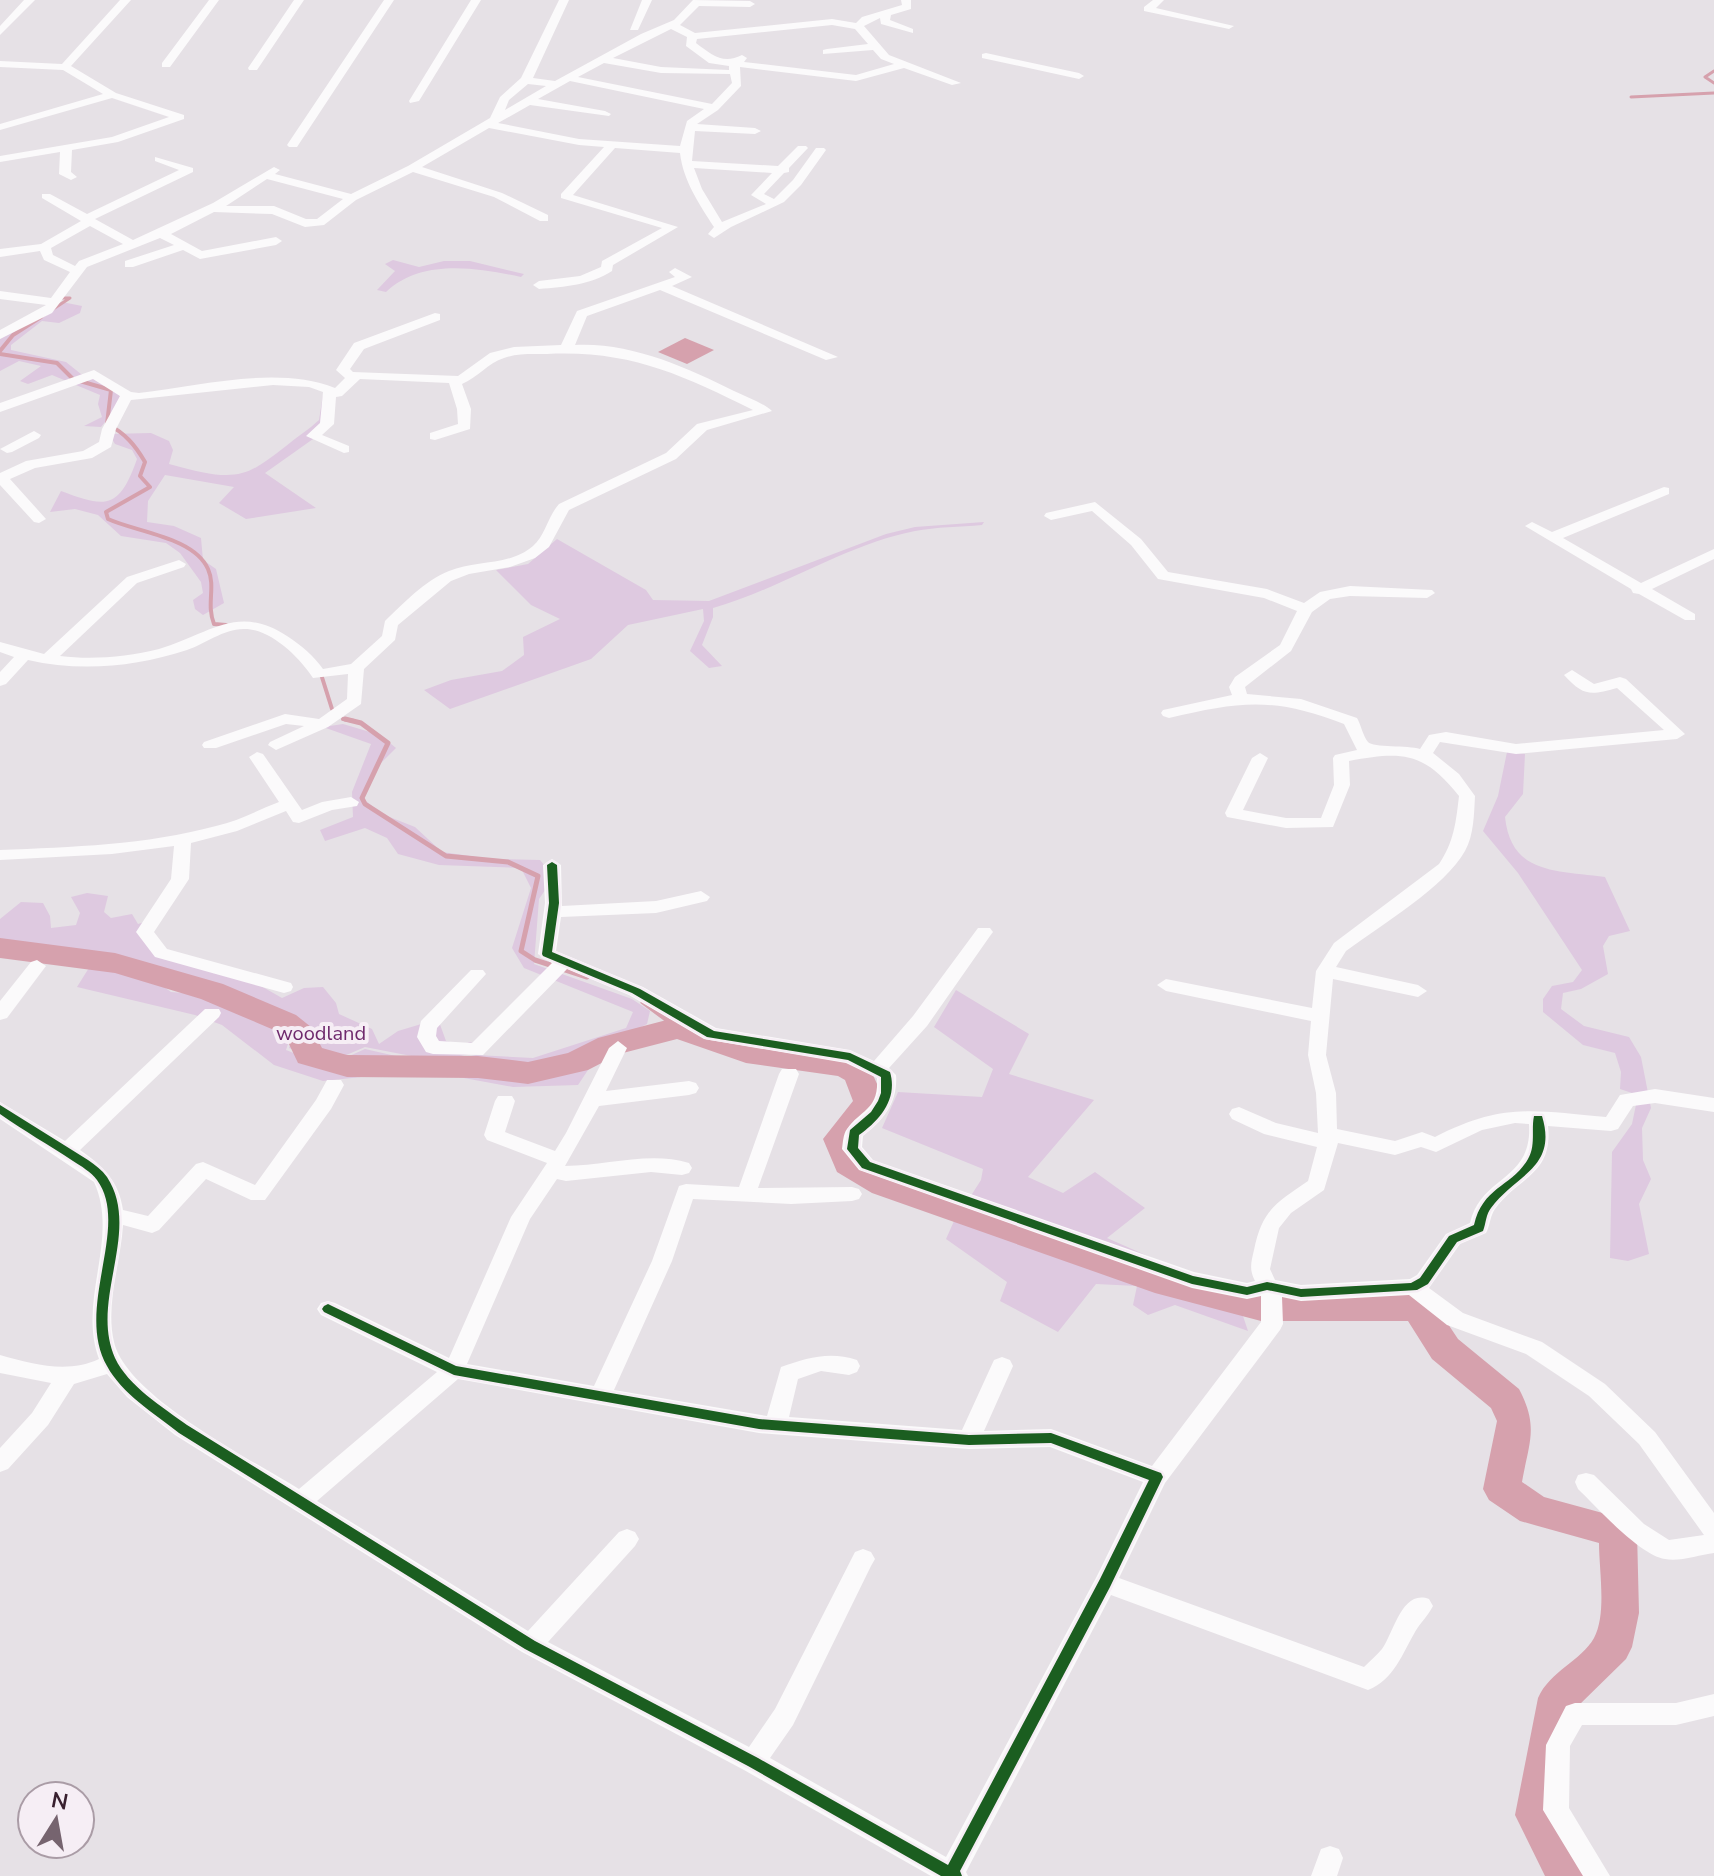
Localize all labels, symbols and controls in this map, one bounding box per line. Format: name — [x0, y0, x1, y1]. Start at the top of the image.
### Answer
park label: woodland — [276, 1020, 366, 1047]
north arrow — [16, 1780, 96, 1860]
text: N — [49, 1785, 71, 1818]

